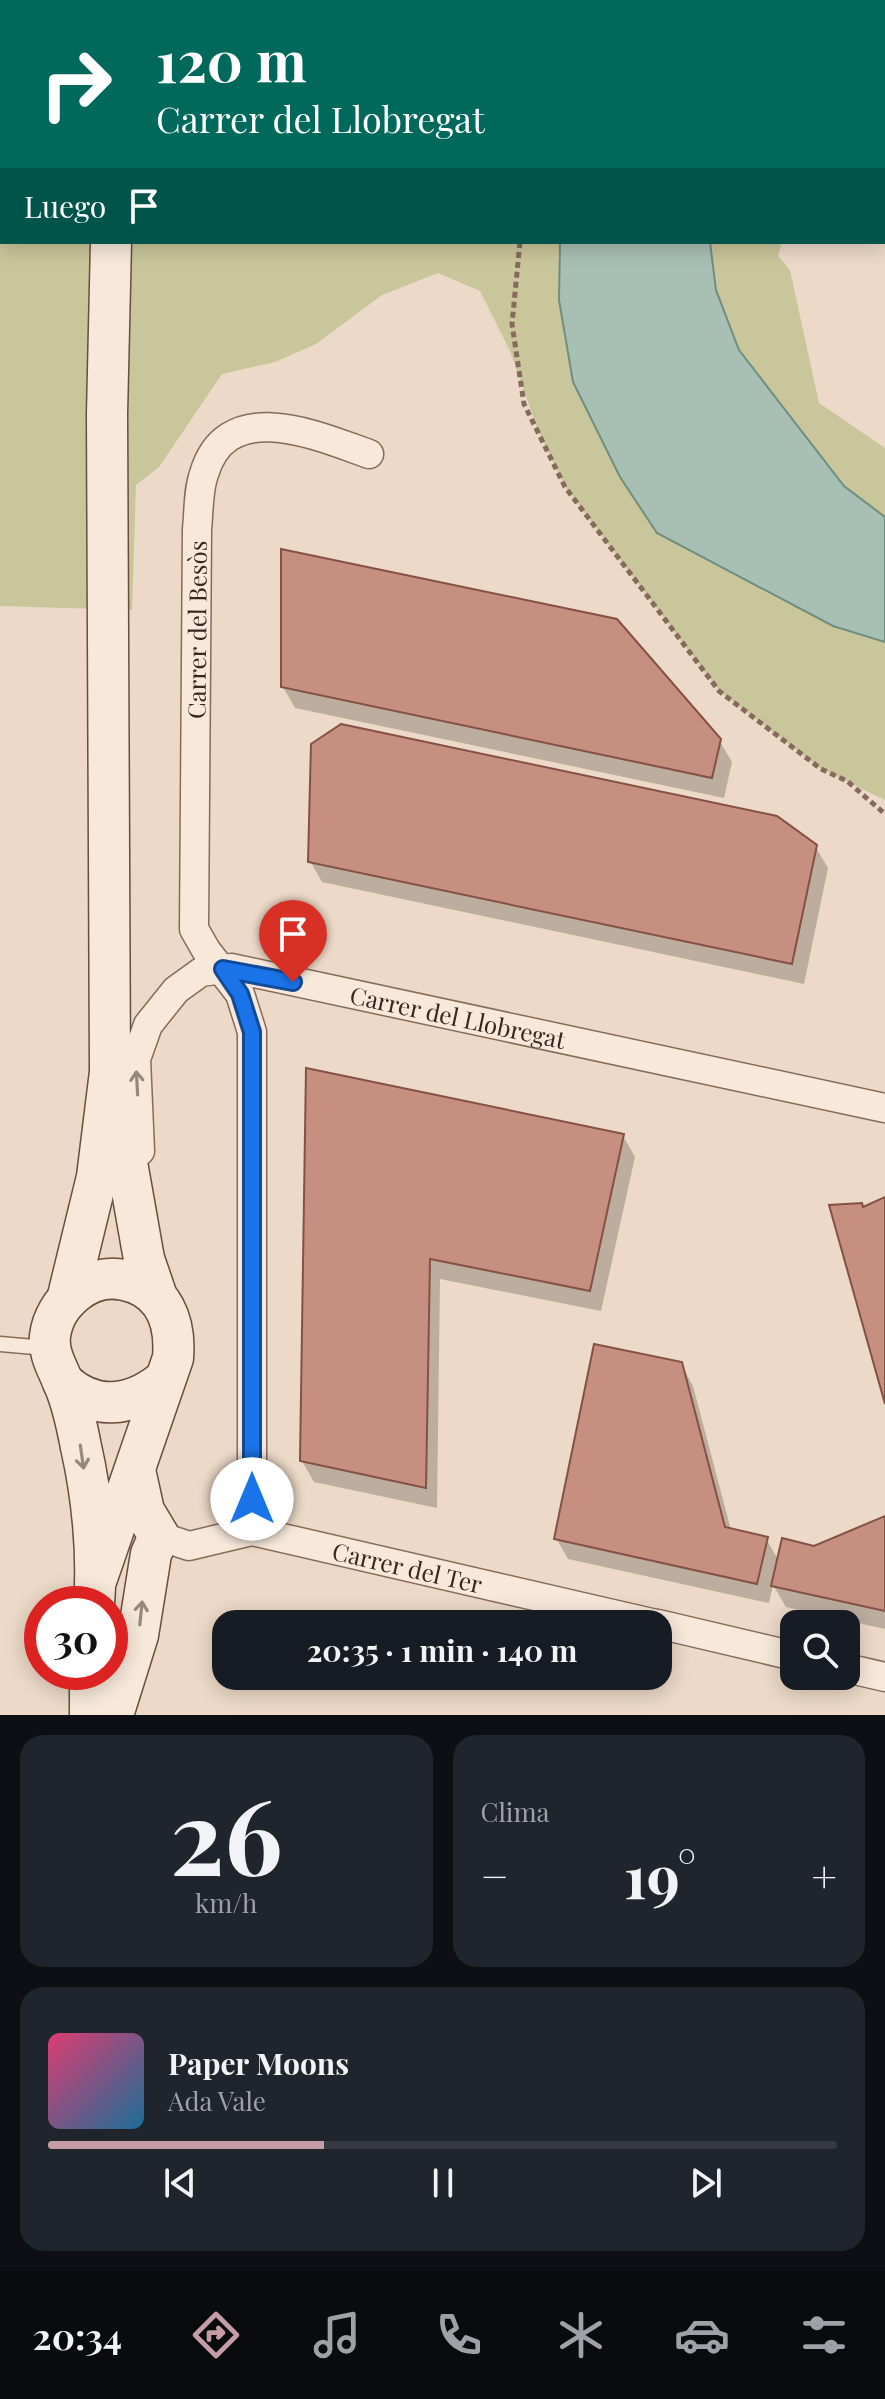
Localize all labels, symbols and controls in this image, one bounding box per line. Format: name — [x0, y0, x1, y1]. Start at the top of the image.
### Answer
text: 120 m — [156, 22, 307, 97]
icon: right — [24, 32, 128, 136]
text: Carrer del Llobregat — [156, 94, 485, 142]
icon: arrive — [122, 184, 166, 228]
text: Luego — [24, 186, 106, 226]
street label: Carrer del Besòs — [180, 540, 213, 719]
pin — [259, 900, 327, 982]
icon: arrive — [271, 912, 315, 956]
street label: Carrer del Llobregat — [347, 978, 569, 1055]
one-way arrow — [130, 1070, 145, 1097]
one-way arrow — [75, 1444, 90, 1469]
position arrow — [210, 1457, 294, 1541]
street label: Carrer del Ter — [330, 1534, 486, 1600]
speed limit sign: 30 — [24, 1586, 128, 1690]
one-way arrow — [133, 1600, 148, 1627]
map controls — [780, 1610, 860, 1690]
button: search — [780, 1610, 860, 1690]
text: 20:35 · 1 min · 140 m — [307, 1630, 577, 1670]
text: 26 — [170, 1763, 283, 1902]
text: Clima — [481, 1794, 549, 1829]
text: 19° — [624, 1834, 696, 1914]
text: − — [481, 1845, 509, 1904]
text: + — [811, 1845, 837, 1904]
text: km/h — [195, 1885, 257, 1920]
text: Paper Moons — [168, 2043, 349, 2083]
text: Ada Vale — [168, 2083, 266, 2118]
icon: previous — [158, 2161, 202, 2205]
icon: pause — [421, 2161, 465, 2205]
icon: next — [684, 2161, 728, 2205]
icon: directions — [188, 2307, 244, 2363]
icon: music — [309, 2307, 365, 2363]
icon: phone — [431, 2307, 487, 2363]
icon: climate — [553, 2307, 609, 2363]
icon: car — [674, 2307, 730, 2363]
icon: filters — [796, 2307, 852, 2363]
text: 20:34 — [33, 2311, 122, 2359]

